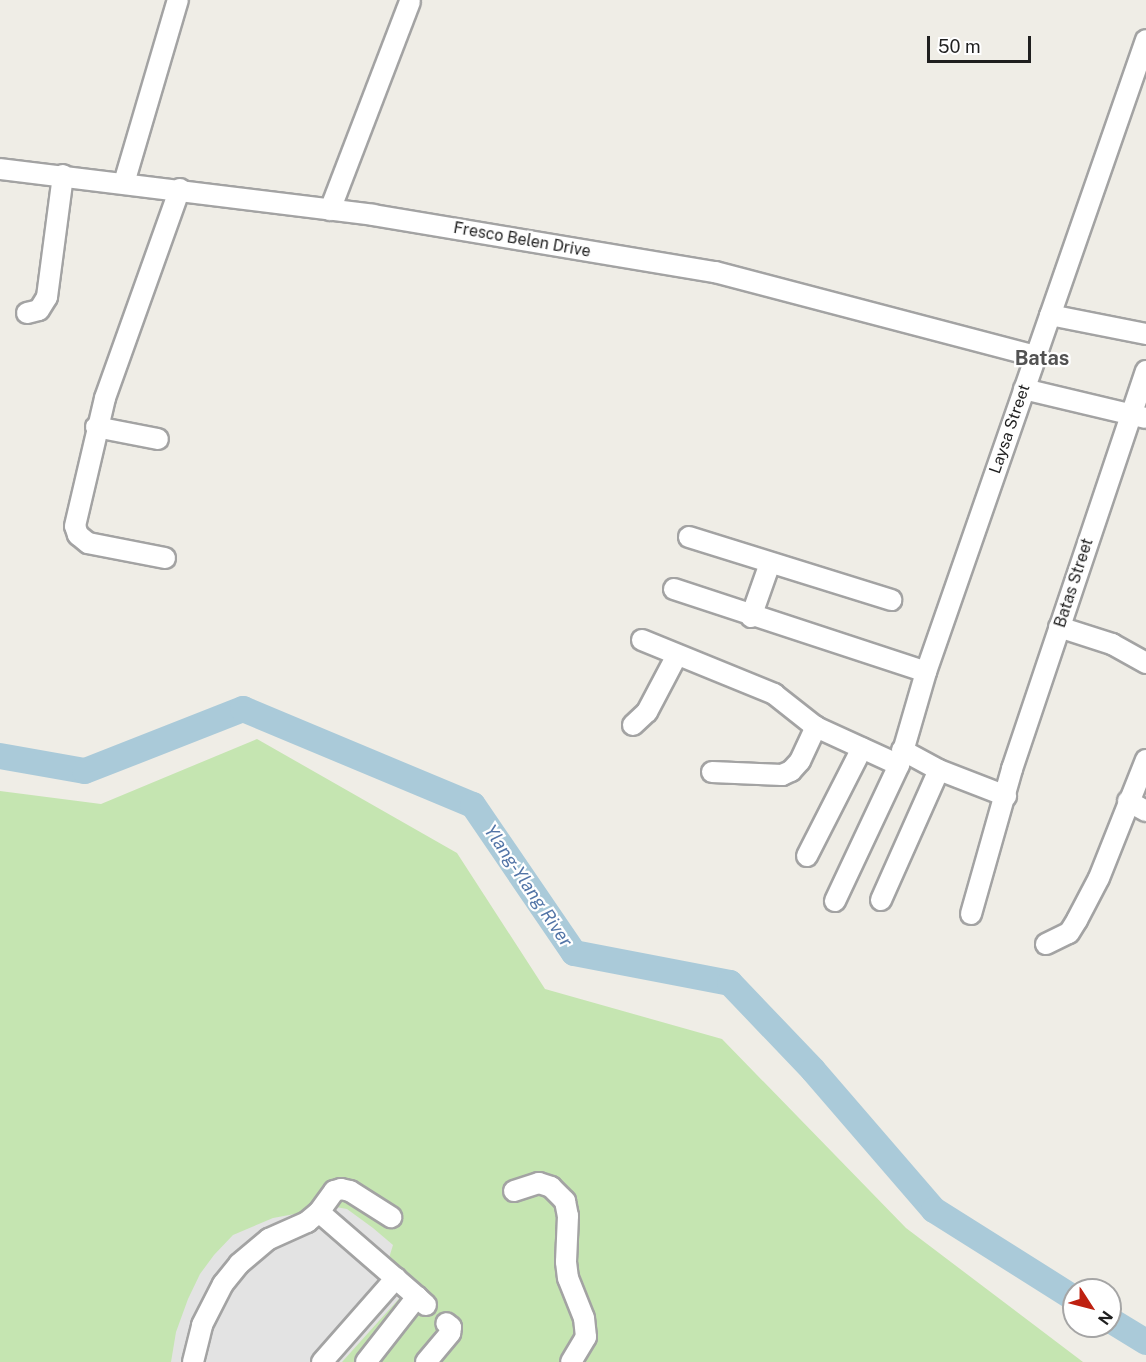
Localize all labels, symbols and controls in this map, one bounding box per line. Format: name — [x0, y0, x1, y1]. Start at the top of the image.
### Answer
scale bar — [930, 24, 1034, 62]
text: 50 m — [938, 36, 981, 57]
street label: Fresco Belen Drive — [452, 218, 592, 262]
district label: Batas — [1015, 346, 1069, 370]
street label: Laysa Street — [986, 382, 1034, 476]
street label: Batas Street — [1051, 536, 1097, 630]
water label: Ylang-Ylang River — [479, 821, 577, 951]
north arrow — [1062, 1278, 1122, 1338]
text: N — [1094, 1307, 1117, 1328]

